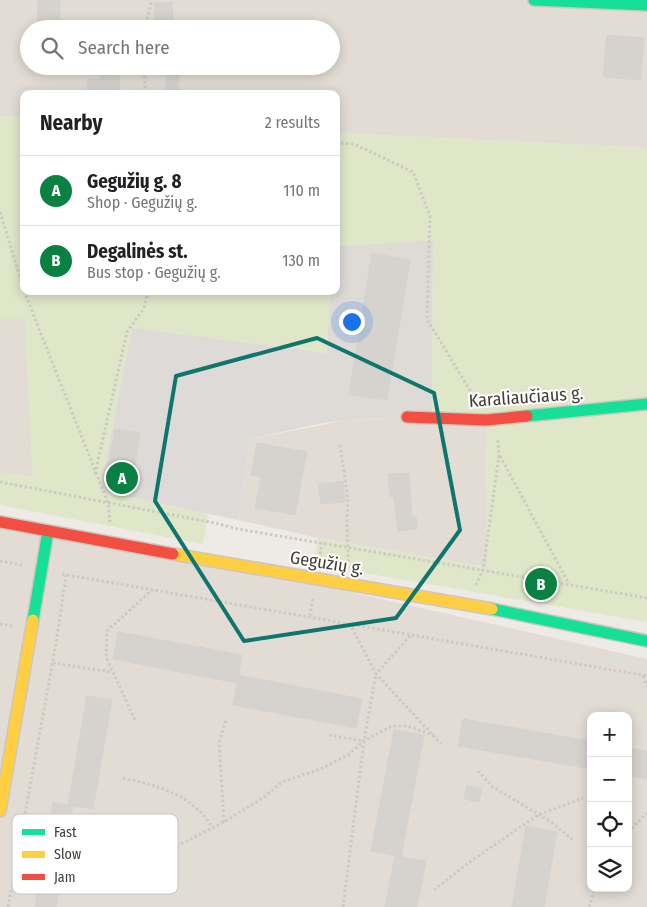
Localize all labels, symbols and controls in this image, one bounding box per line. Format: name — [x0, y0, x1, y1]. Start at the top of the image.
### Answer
search box — [20, 20, 340, 75]
icon: search — [38, 34, 66, 62]
text: Search here — [78, 36, 170, 59]
text: Nearby — [40, 110, 102, 136]
text: 2 results — [265, 113, 320, 132]
text: Gegužių g. 8 — [87, 170, 181, 193]
text: A — [52, 181, 60, 200]
text: 110 m — [283, 181, 320, 200]
text: Shop · Gegužių g. — [87, 193, 197, 212]
text: Degalinės st. — [87, 240, 188, 263]
text: B — [52, 251, 60, 270]
text: 130 m — [282, 251, 320, 270]
text: Bus stop · Gegužių g. — [87, 263, 221, 282]
your location — [339, 309, 365, 335]
street label: Karaliaučiaus g. — [468, 382, 584, 412]
pin: A — [106, 459, 138, 497]
street label: Gegužių g. — [289, 546, 366, 580]
pin: B — [525, 565, 557, 603]
map controls — [587, 712, 632, 892]
button: + — [587, 712, 632, 757]
button: − — [587, 757, 632, 802]
button: locate — [587, 802, 632, 847]
legend — [12, 814, 178, 894]
text: Fast — [54, 824, 77, 841]
text: Slow — [54, 846, 81, 863]
button: layers — [587, 847, 632, 892]
text: Jam — [54, 869, 75, 886]

